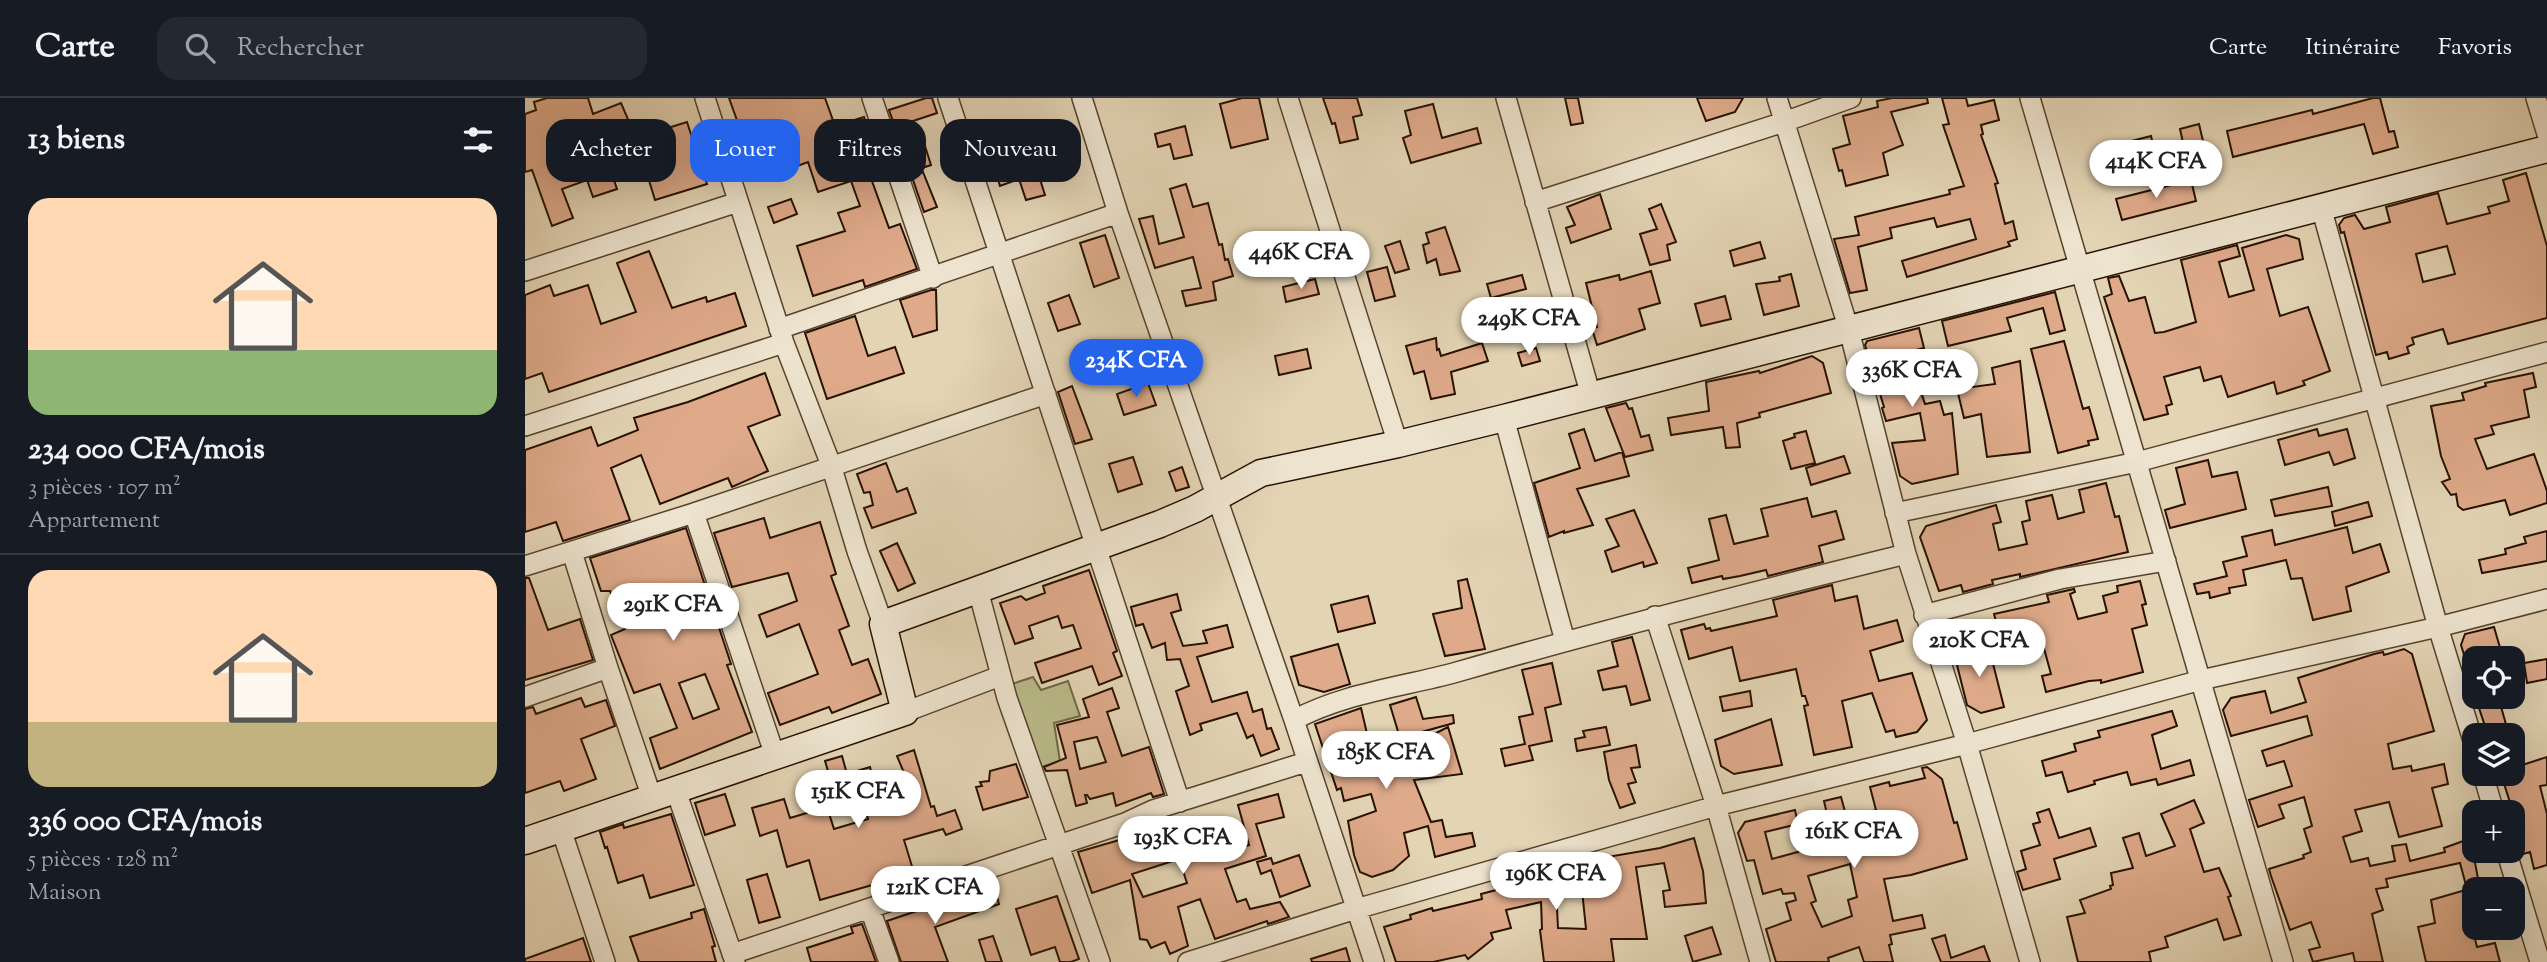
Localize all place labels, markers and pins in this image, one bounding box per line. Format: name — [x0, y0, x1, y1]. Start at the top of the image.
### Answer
pin: 414K CFA — [2084, 140, 2228, 200]
pin: 446K CFA — [1229, 232, 1373, 291]
pin: 249K CFA — [1457, 298, 1601, 357]
pin: 234K CFA — [1064, 340, 1208, 399]
pin: 336K CFA — [1840, 350, 1984, 409]
pin: 291K CFA — [601, 584, 745, 643]
pin: 210K CFA — [1907, 620, 2051, 679]
pin: 185K CFA — [1314, 732, 1458, 791]
pin: 151K CFA — [786, 770, 930, 830]
pin: 161K CFA — [1782, 810, 1926, 870]
pin: 193K CFA — [1111, 816, 1255, 876]
pin: 196K CFA — [1484, 852, 1628, 912]
pin: 121K CFA — [863, 866, 1007, 926]

